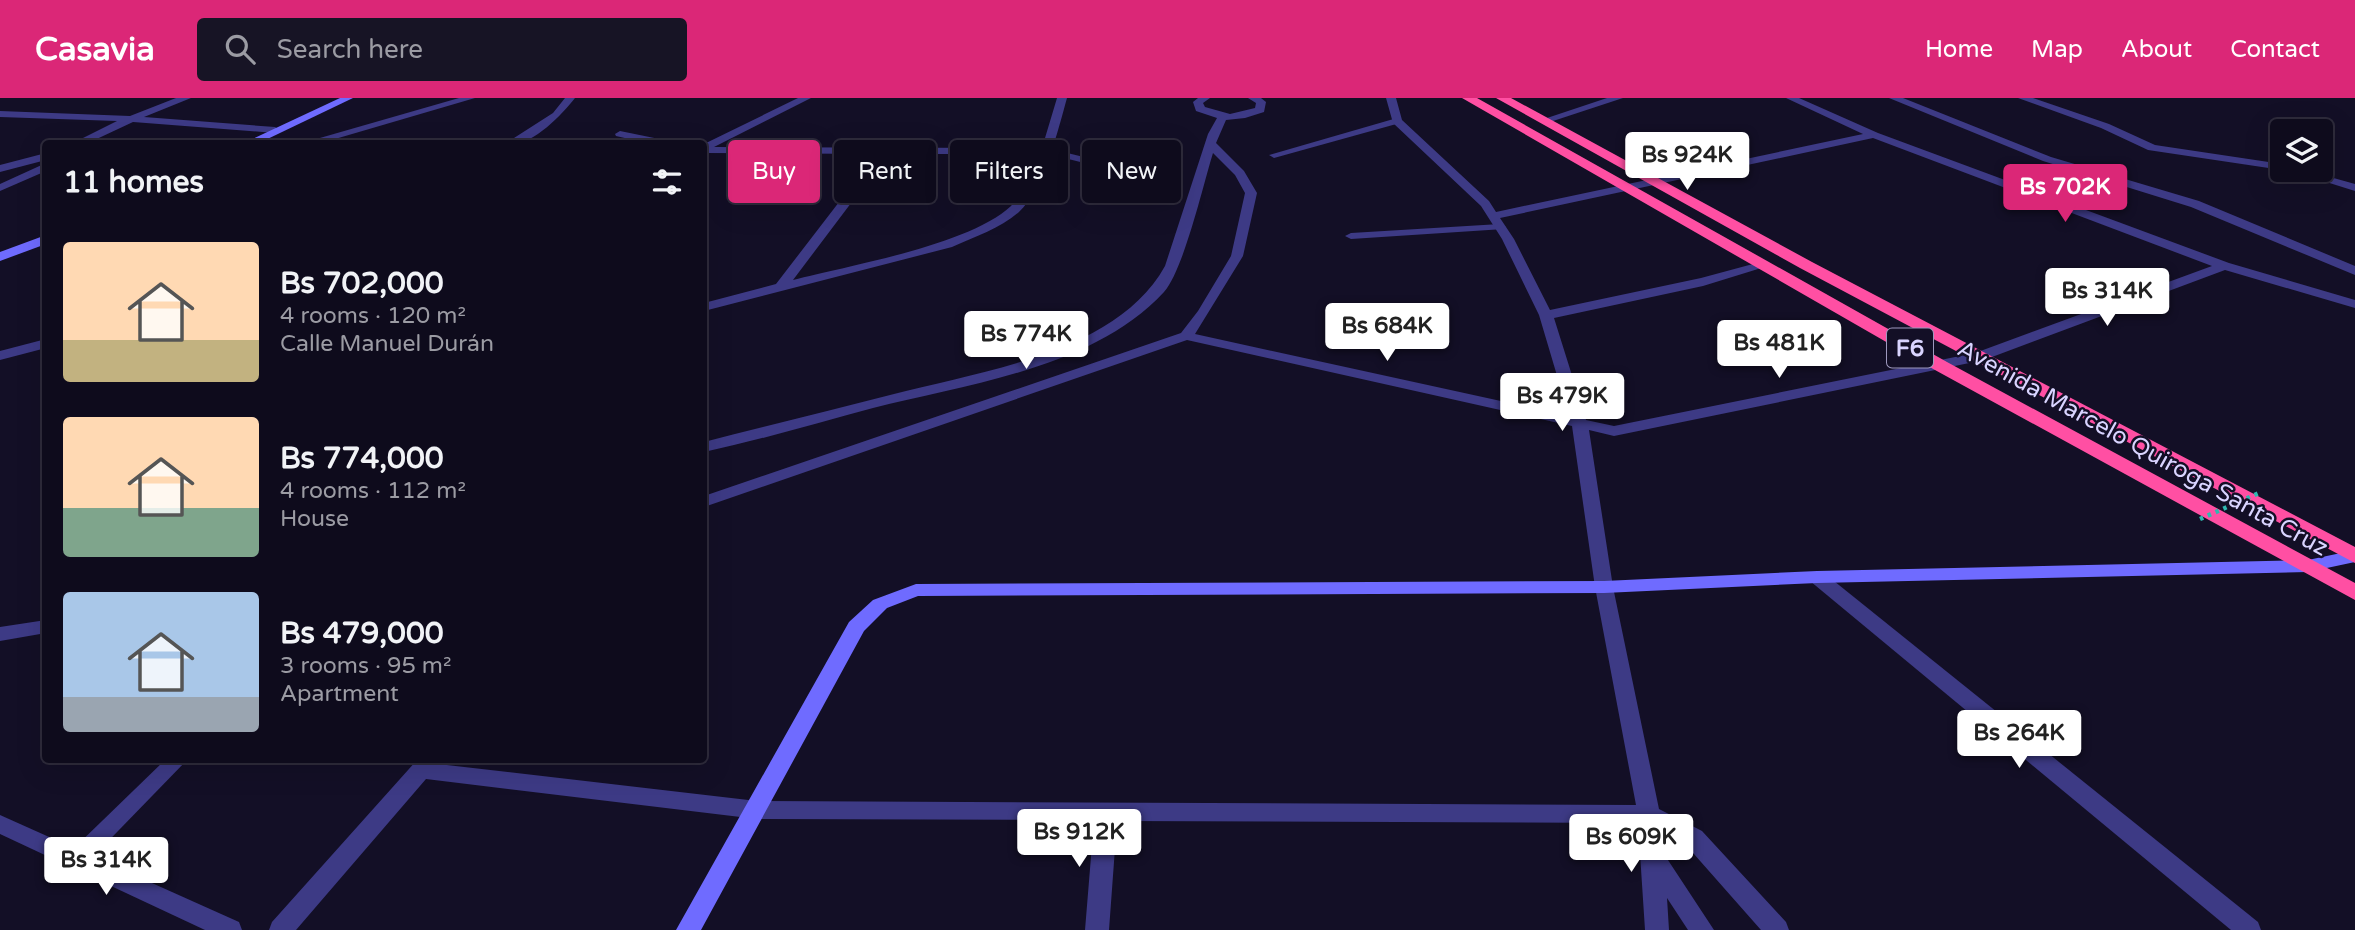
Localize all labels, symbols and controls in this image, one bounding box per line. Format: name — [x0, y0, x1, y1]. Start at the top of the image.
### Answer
search box — [197, 18, 687, 81]
text: Casavia — [35, 30, 155, 69]
icon: search — [221, 30, 259, 68]
text: Search here — [277, 34, 423, 65]
text: Home — [1925, 35, 1993, 64]
text: Map — [2031, 35, 2083, 64]
text: About — [2121, 35, 2192, 64]
text: Contact — [2230, 35, 2320, 64]
map controls — [2270, 119, 2333, 182]
button: layers — [2270, 119, 2333, 182]
pin: Bs 924K — [1622, 132, 1752, 192]
chip: Buy — [728, 140, 820, 203]
chip: Rent — [834, 140, 936, 203]
chip: Filters — [950, 140, 1068, 203]
chip: New — [1082, 140, 1181, 203]
text: Bs 924K — [1641, 141, 1733, 169]
icon: filters — [648, 163, 686, 201]
text: 11 homes — [63, 164, 204, 201]
pin: Bs 702K — [2000, 164, 2130, 224]
text: Bs 702K — [2019, 173, 2111, 201]
text: Bs 702,000 — [280, 265, 444, 302]
pin: Bs 314K — [2042, 268, 2172, 328]
icon: home — [119, 270, 203, 354]
text: Bs 314K — [2061, 277, 2153, 305]
text: 4 rooms · 120 m² — [280, 302, 466, 330]
pin: Bs 684K — [1322, 303, 1452, 363]
pin: Bs 774K — [961, 312, 1091, 371]
text: Bs 684K — [1341, 312, 1433, 340]
text: Bs 774K — [980, 320, 1072, 348]
pin: Bs 481K — [1714, 320, 1844, 380]
road number: F6 — [1887, 328, 1933, 368]
text: Bs 481K — [1733, 329, 1825, 357]
text: Calle Manuel Durán — [280, 330, 494, 358]
street label: Avenida Marcelo Quiroga Santa Cruz — [1952, 334, 2333, 563]
pin: Bs 479K — [1497, 374, 1627, 433]
text: Bs 479K — [1516, 382, 1608, 410]
text: Bs 774,000 — [280, 440, 444, 477]
icon: home — [119, 445, 203, 529]
text: 4 rooms · 112 m² — [280, 477, 466, 505]
text: House — [280, 505, 349, 533]
text: Bs 479,000 — [280, 615, 444, 652]
icon: home — [119, 620, 203, 704]
text: 3 rooms · 95 m² — [280, 652, 451, 680]
text: Apartment — [280, 680, 399, 708]
pin: Bs 264K — [1954, 710, 2084, 770]
text: Bs 264K — [1973, 719, 2065, 747]
pin: Bs 912K — [1014, 810, 1144, 869]
pin: Bs 609K — [1566, 814, 1696, 874]
text: Bs 912K — [1033, 818, 1125, 846]
text: Bs 609K — [1585, 823, 1677, 851]
pin: Bs 314K — [41, 838, 171, 897]
text: Bs 314K — [60, 846, 152, 874]

